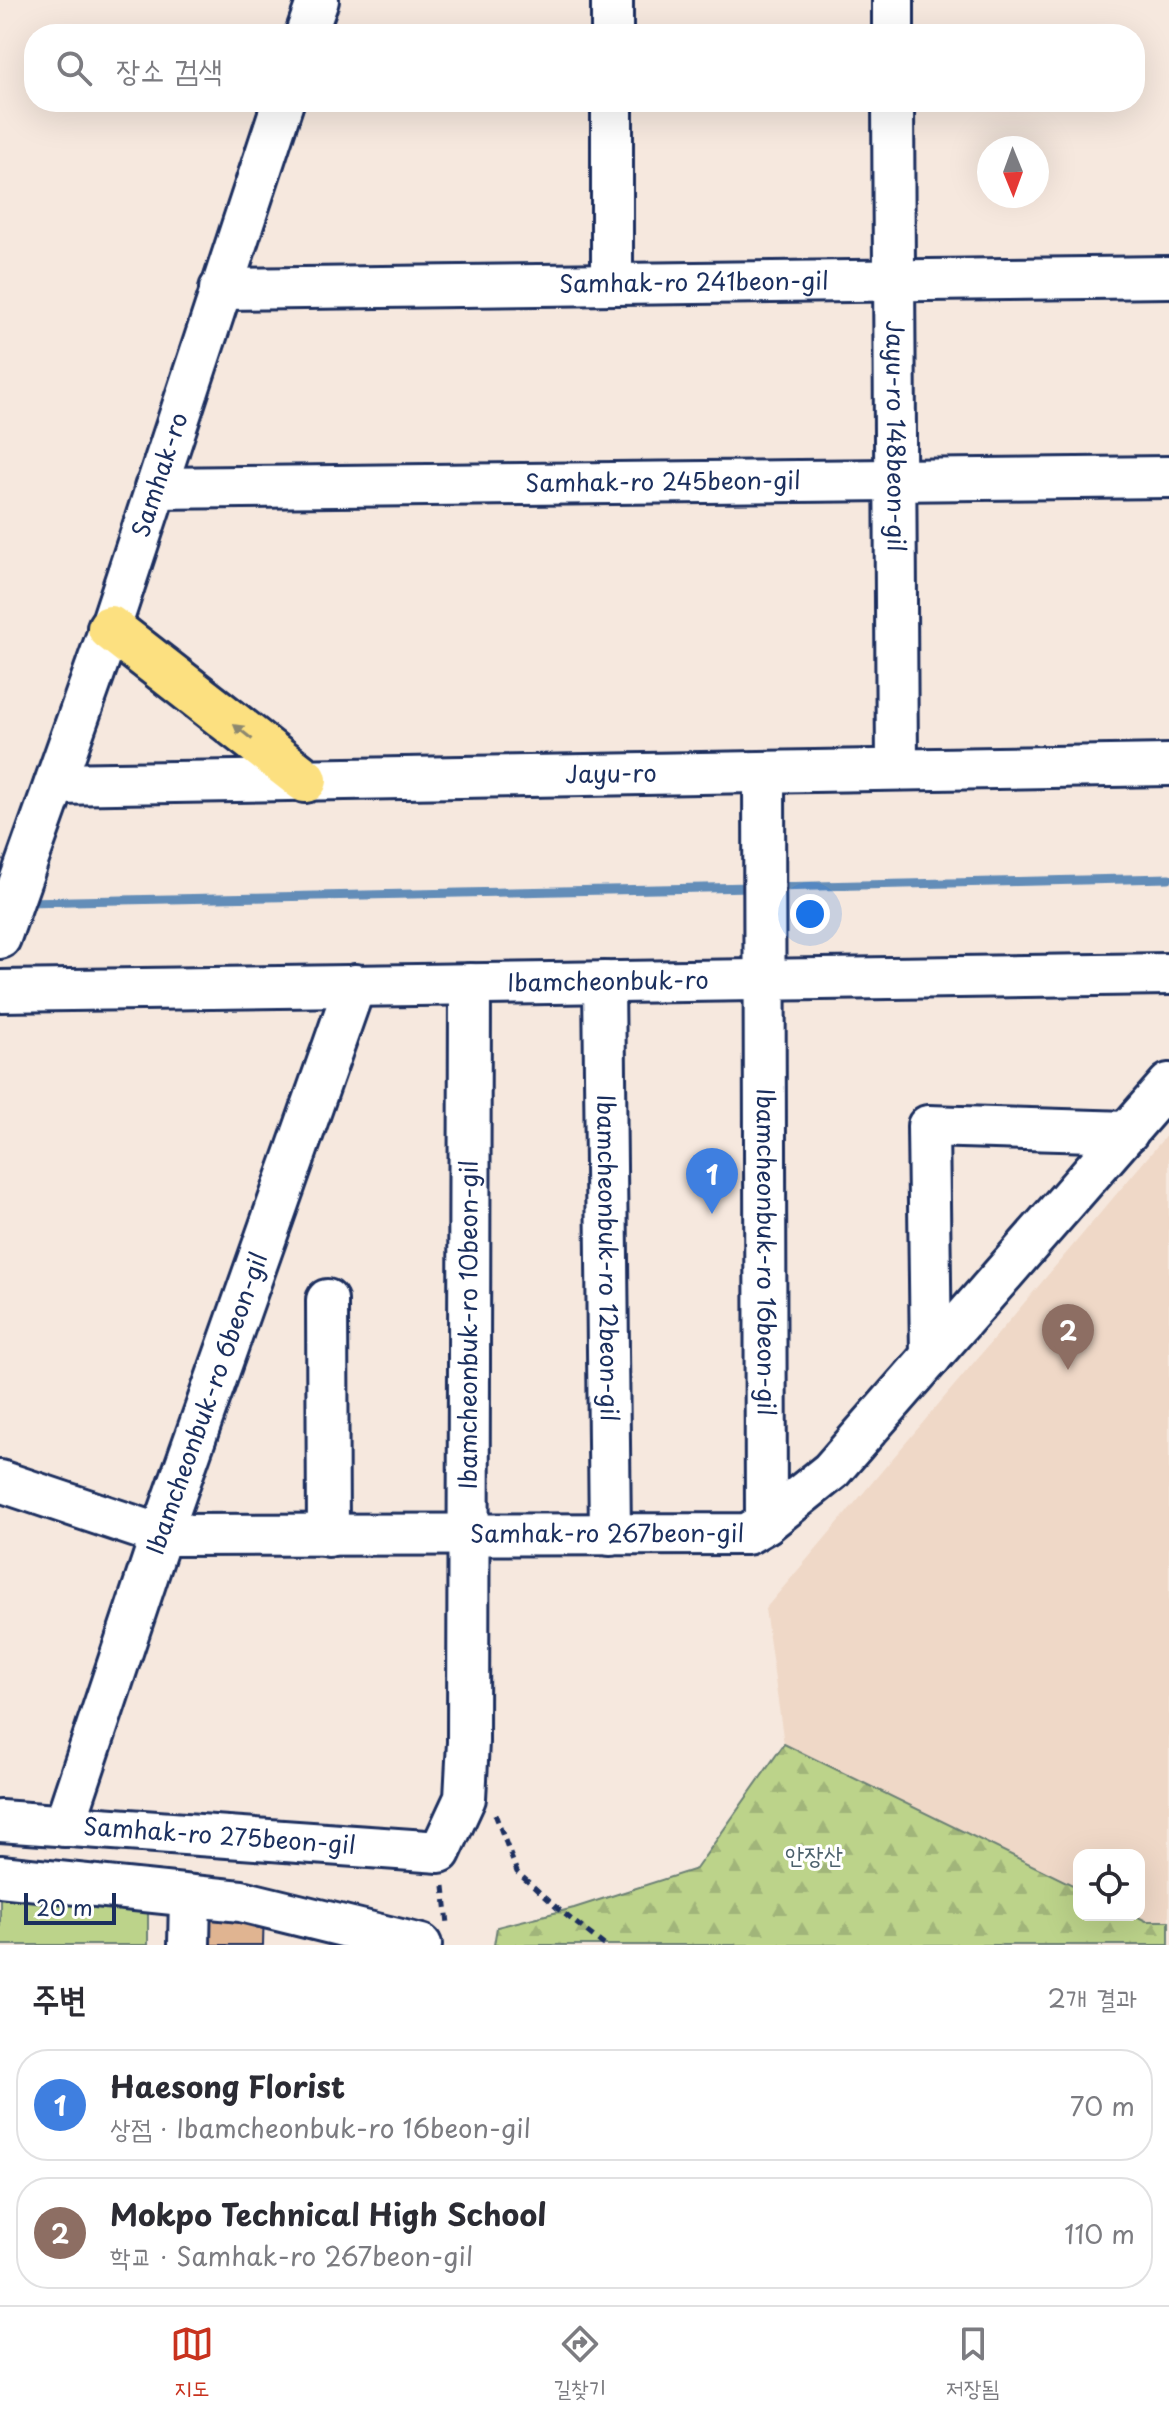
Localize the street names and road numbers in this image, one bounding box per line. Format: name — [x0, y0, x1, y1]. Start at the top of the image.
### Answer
street label: Samhak-ro 241beon-gil — [559, 261, 829, 301]
street label: Jayu-ro 148beon-gil — [878, 320, 916, 552]
street label: Samhak-ro — [121, 407, 196, 541]
street label: Samhak-ro 245beon-gil — [525, 461, 801, 500]
street label: Jayu-ro — [565, 754, 657, 791]
street label: Ibamcheonbuk-ro — [507, 961, 709, 1000]
street label: Ibamcheonbuk-ro 16beon-gil — [749, 1088, 786, 1416]
street label: Ibamcheonbuk-ro 12beon-gil — [589, 1094, 629, 1422]
street label: Ibamcheonbuk-ro 10beon-gil — [449, 1160, 486, 1489]
street label: Ibamcheonbuk-ro 6beon-gil — [136, 1247, 275, 1559]
street label: Samhak-ro 267beon-gil — [470, 1514, 744, 1550]
street label: Samhak-ro 275beon-gil — [82, 1807, 357, 1862]

